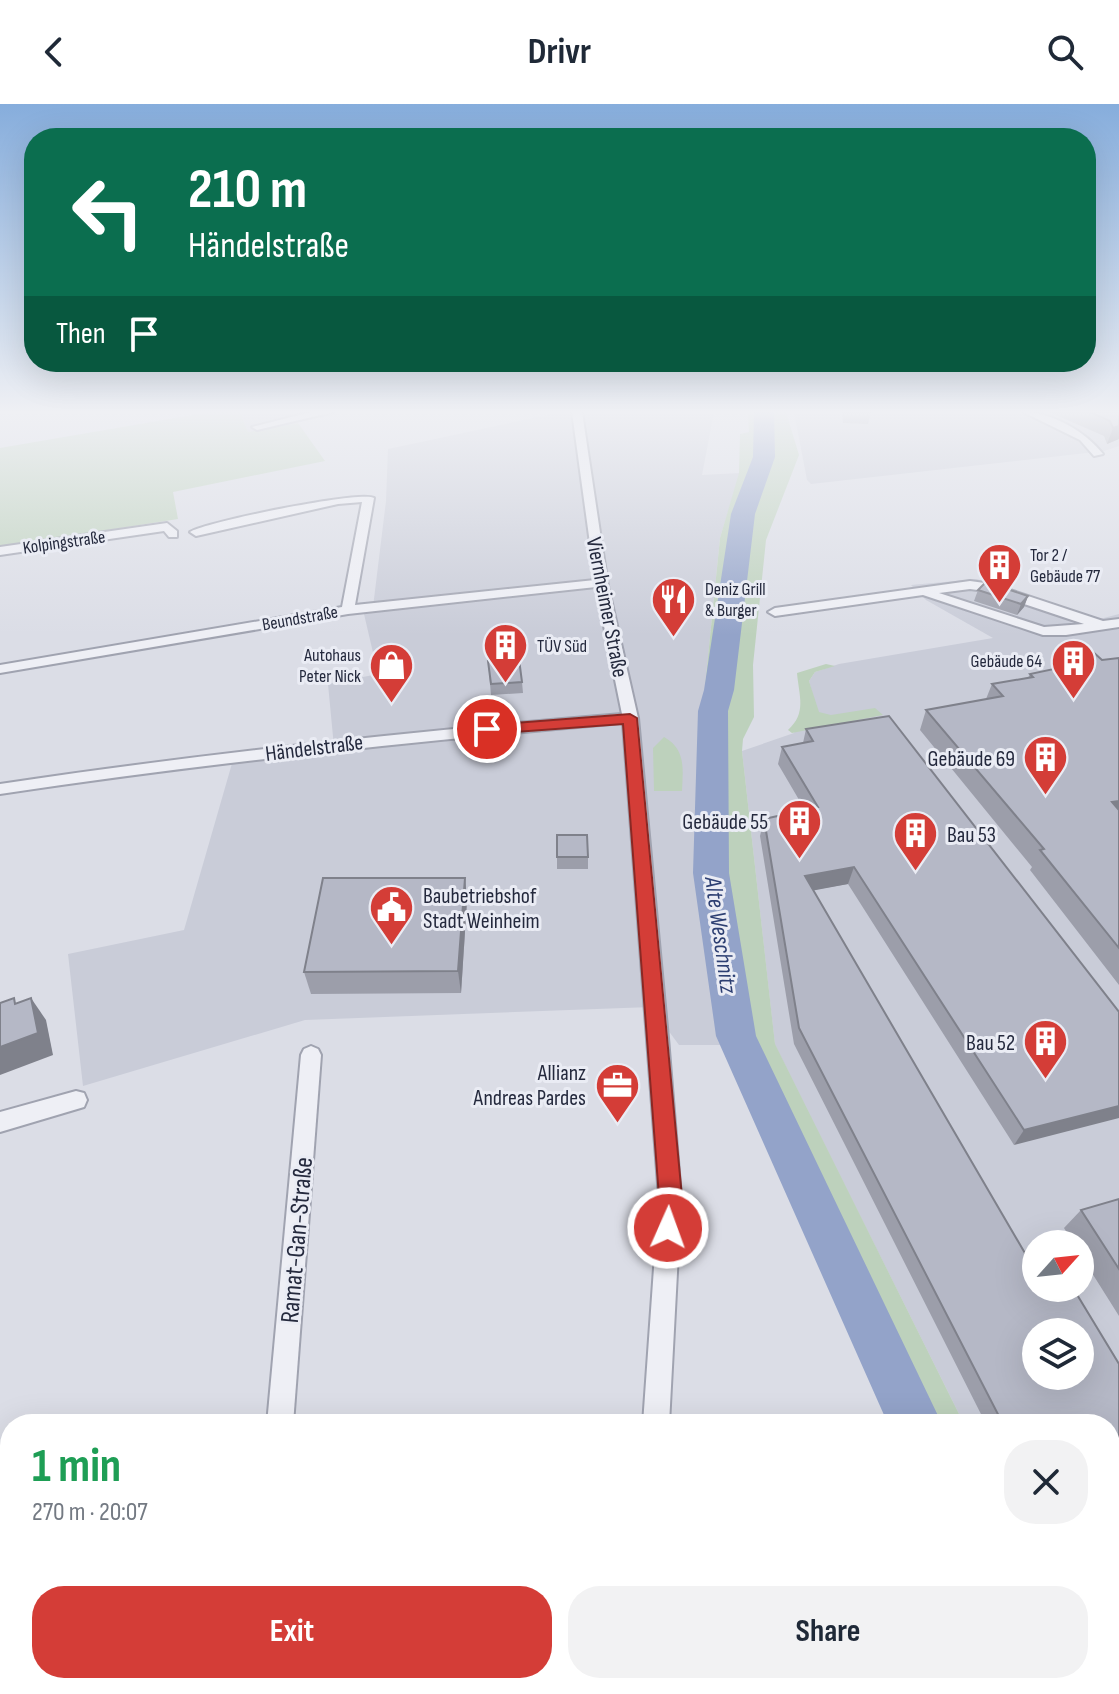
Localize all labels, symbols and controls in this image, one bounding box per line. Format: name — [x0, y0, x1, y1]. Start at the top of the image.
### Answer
icon: back — [32, 30, 76, 74]
icon: search — [1043, 30, 1087, 74]
text: Drivr — [528, 31, 591, 74]
text: 210 m — [188, 157, 307, 224]
icon: left — [56, 160, 160, 264]
text: Händelstraße — [188, 225, 349, 268]
icon: arrive — [122, 312, 166, 356]
text: Then — [56, 316, 106, 352]
street label: Kolpingstraße — [22, 526, 107, 559]
street label: Viernheimer Straße — [580, 535, 633, 680]
building icon: Tor 2 / Gebäude 77 — [975, 541, 1023, 604]
place label: Tor 2 / Gebäude 77 — [1030, 545, 1101, 587]
restaurant icon: Deniz Grill & Burger — [650, 575, 698, 638]
place label: Deniz Grill & Burger — [705, 579, 766, 621]
street label: Beundstraße — [261, 602, 340, 635]
building icon: TÜV Süd — [482, 622, 530, 685]
place label: TÜV Süd — [537, 636, 587, 657]
building icon: Gebäude 64 — [1049, 637, 1097, 700]
shop icon: Autohaus Peter Nick — [368, 641, 416, 704]
place label: Autohaus Peter Nick — [299, 645, 361, 687]
place label: Gebäude 64 — [971, 651, 1042, 672]
pin — [453, 695, 521, 763]
icon: arrive — [465, 707, 509, 751]
street label: Händelstraße — [264, 729, 365, 768]
building icon: Gebäude 69 — [1022, 734, 1070, 797]
place label: Gebäude 69 — [928, 746, 1015, 773]
building icon: Gebäude 55 — [775, 797, 823, 860]
place label: Gebäude 55 — [682, 809, 768, 836]
building icon: Bau 53 — [892, 810, 940, 873]
place label: Bau 53 — [947, 822, 996, 849]
water label: Alte Weschnitz — [698, 874, 743, 997]
place label: Baubetriebshof Stadt Weinheim — [423, 883, 540, 935]
public building icon: Baubetriebshof Stadt Weinheim — [368, 884, 416, 947]
building icon: Bau 52 — [1022, 1018, 1070, 1081]
place label: Bau 52 — [966, 1030, 1015, 1057]
place label: Allianz Andreas Pardes — [473, 1060, 586, 1112]
office icon: Allianz Andreas Pardes — [593, 1061, 641, 1124]
street label: Ramat-Gan-Straße — [275, 1156, 320, 1325]
position arrow — [626, 1186, 710, 1270]
north arrow — [1022, 1230, 1094, 1302]
map controls — [1022, 1230, 1094, 1390]
button: layers — [1022, 1318, 1094, 1390]
text: 1 min — [32, 1438, 121, 1495]
button: close — [1004, 1440, 1088, 1524]
text: 270 m · 20:07 — [32, 1497, 148, 1528]
button: Exit — [32, 1586, 552, 1678]
button: Share — [568, 1586, 1088, 1678]

